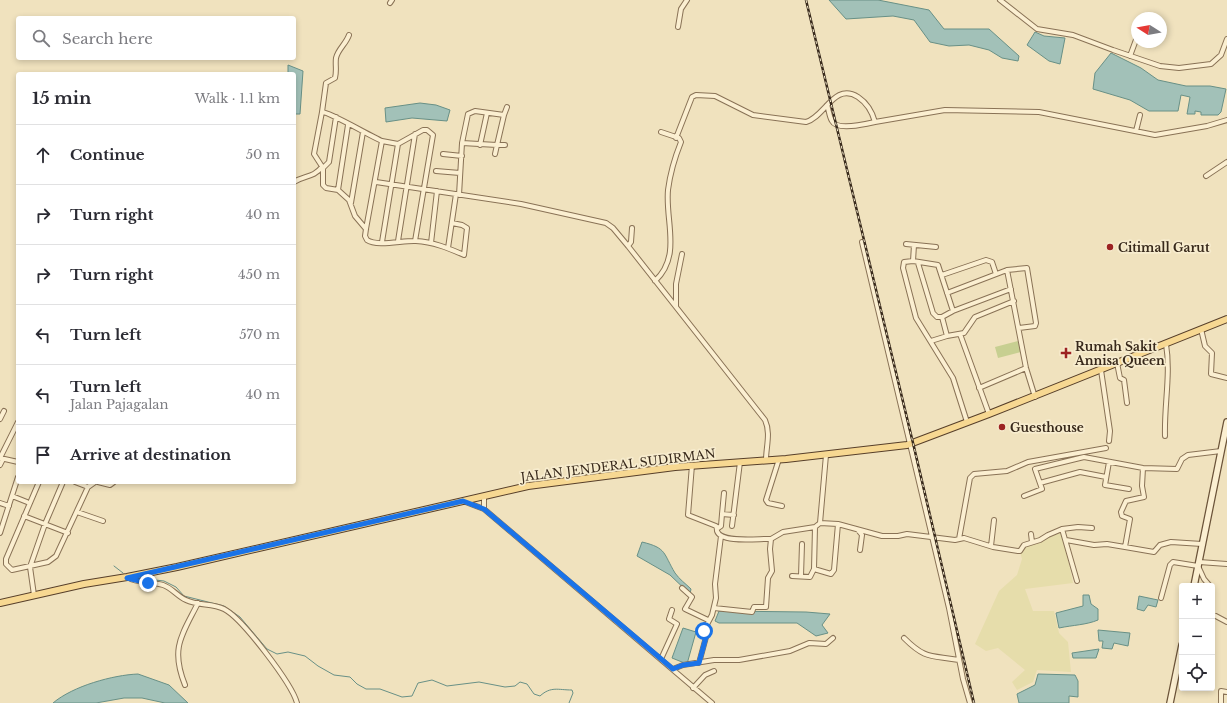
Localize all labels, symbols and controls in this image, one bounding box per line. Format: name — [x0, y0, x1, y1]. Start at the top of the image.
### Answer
north arrow — [1131, 12, 1167, 48]
search box — [16, 16, 296, 60]
icon: search — [30, 27, 52, 49]
text: Search here — [62, 29, 153, 48]
text: 15 min — [32, 88, 91, 109]
text: Walk · 1.1 km — [195, 90, 280, 107]
icon: ahead — [32, 144, 54, 166]
text: Continue — [70, 145, 145, 164]
text: 50 m — [246, 146, 280, 163]
icon: right — [32, 204, 54, 226]
text: Turn right — [70, 205, 153, 224]
text: 40 m — [245, 206, 280, 223]
place label: Citimall Garut — [1118, 240, 1210, 255]
marker: Citimall Garut — [1105, 242, 1115, 252]
icon: right — [32, 264, 54, 286]
text: Turn right — [70, 265, 153, 284]
text: 450 m — [238, 266, 280, 283]
icon: left — [32, 324, 54, 346]
text: Turn left — [70, 325, 141, 344]
text: 570 m — [239, 326, 280, 343]
place label: Rumah Sakit Annisa Queen — [1074, 339, 1165, 368]
marker: Rumah Sakit Annisa Queen — [1060, 347, 1072, 359]
text: Turn left — [70, 377, 141, 396]
icon: left — [32, 384, 54, 406]
text: 40 m — [245, 386, 280, 403]
text: Jalan Pajagalan — [70, 396, 169, 413]
place label: Guesthouse — [1010, 420, 1084, 435]
marker: Guesthouse — [997, 422, 1007, 432]
icon: arrive — [32, 444, 54, 466]
text: Arrive at destination — [70, 445, 231, 464]
street label: JALAN JENDERAL SUDIRMAN — [518, 446, 716, 485]
route end — [139, 574, 157, 592]
map controls — [1179, 583, 1215, 691]
button: + — [1179, 583, 1215, 619]
button: − — [1179, 619, 1215, 655]
route start — [695, 622, 713, 640]
button: locate — [1179, 655, 1215, 691]

